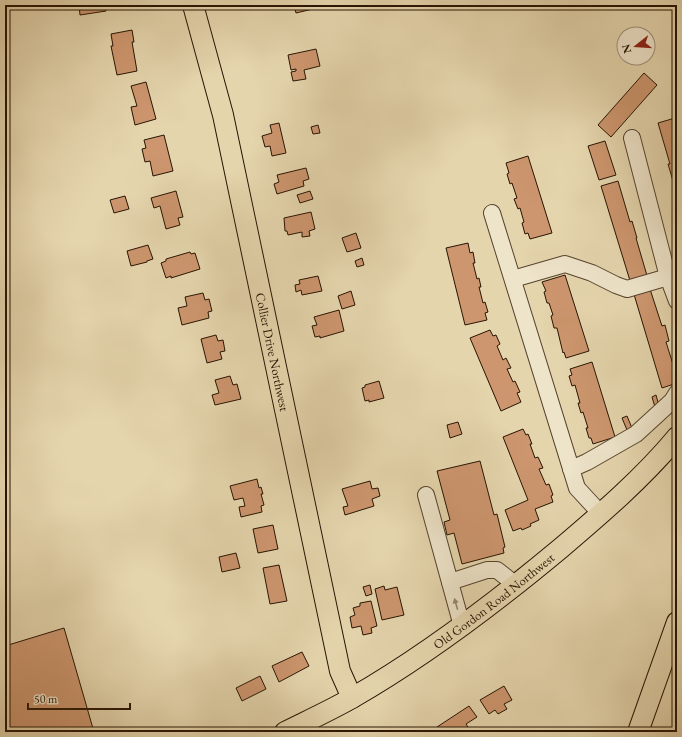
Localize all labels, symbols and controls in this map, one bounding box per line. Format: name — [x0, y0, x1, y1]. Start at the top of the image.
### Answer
north arrow — [616, 26, 656, 66]
text: N — [618, 43, 634, 55]
street label: Collier Drive Northwest — [252, 291, 294, 413]
street label: Old Gordon Road Northwest — [430, 549, 558, 653]
one-way arrow — [453, 598, 459, 610]
scale bar — [28, 685, 130, 711]
text: 50 m — [34, 691, 58, 707]

